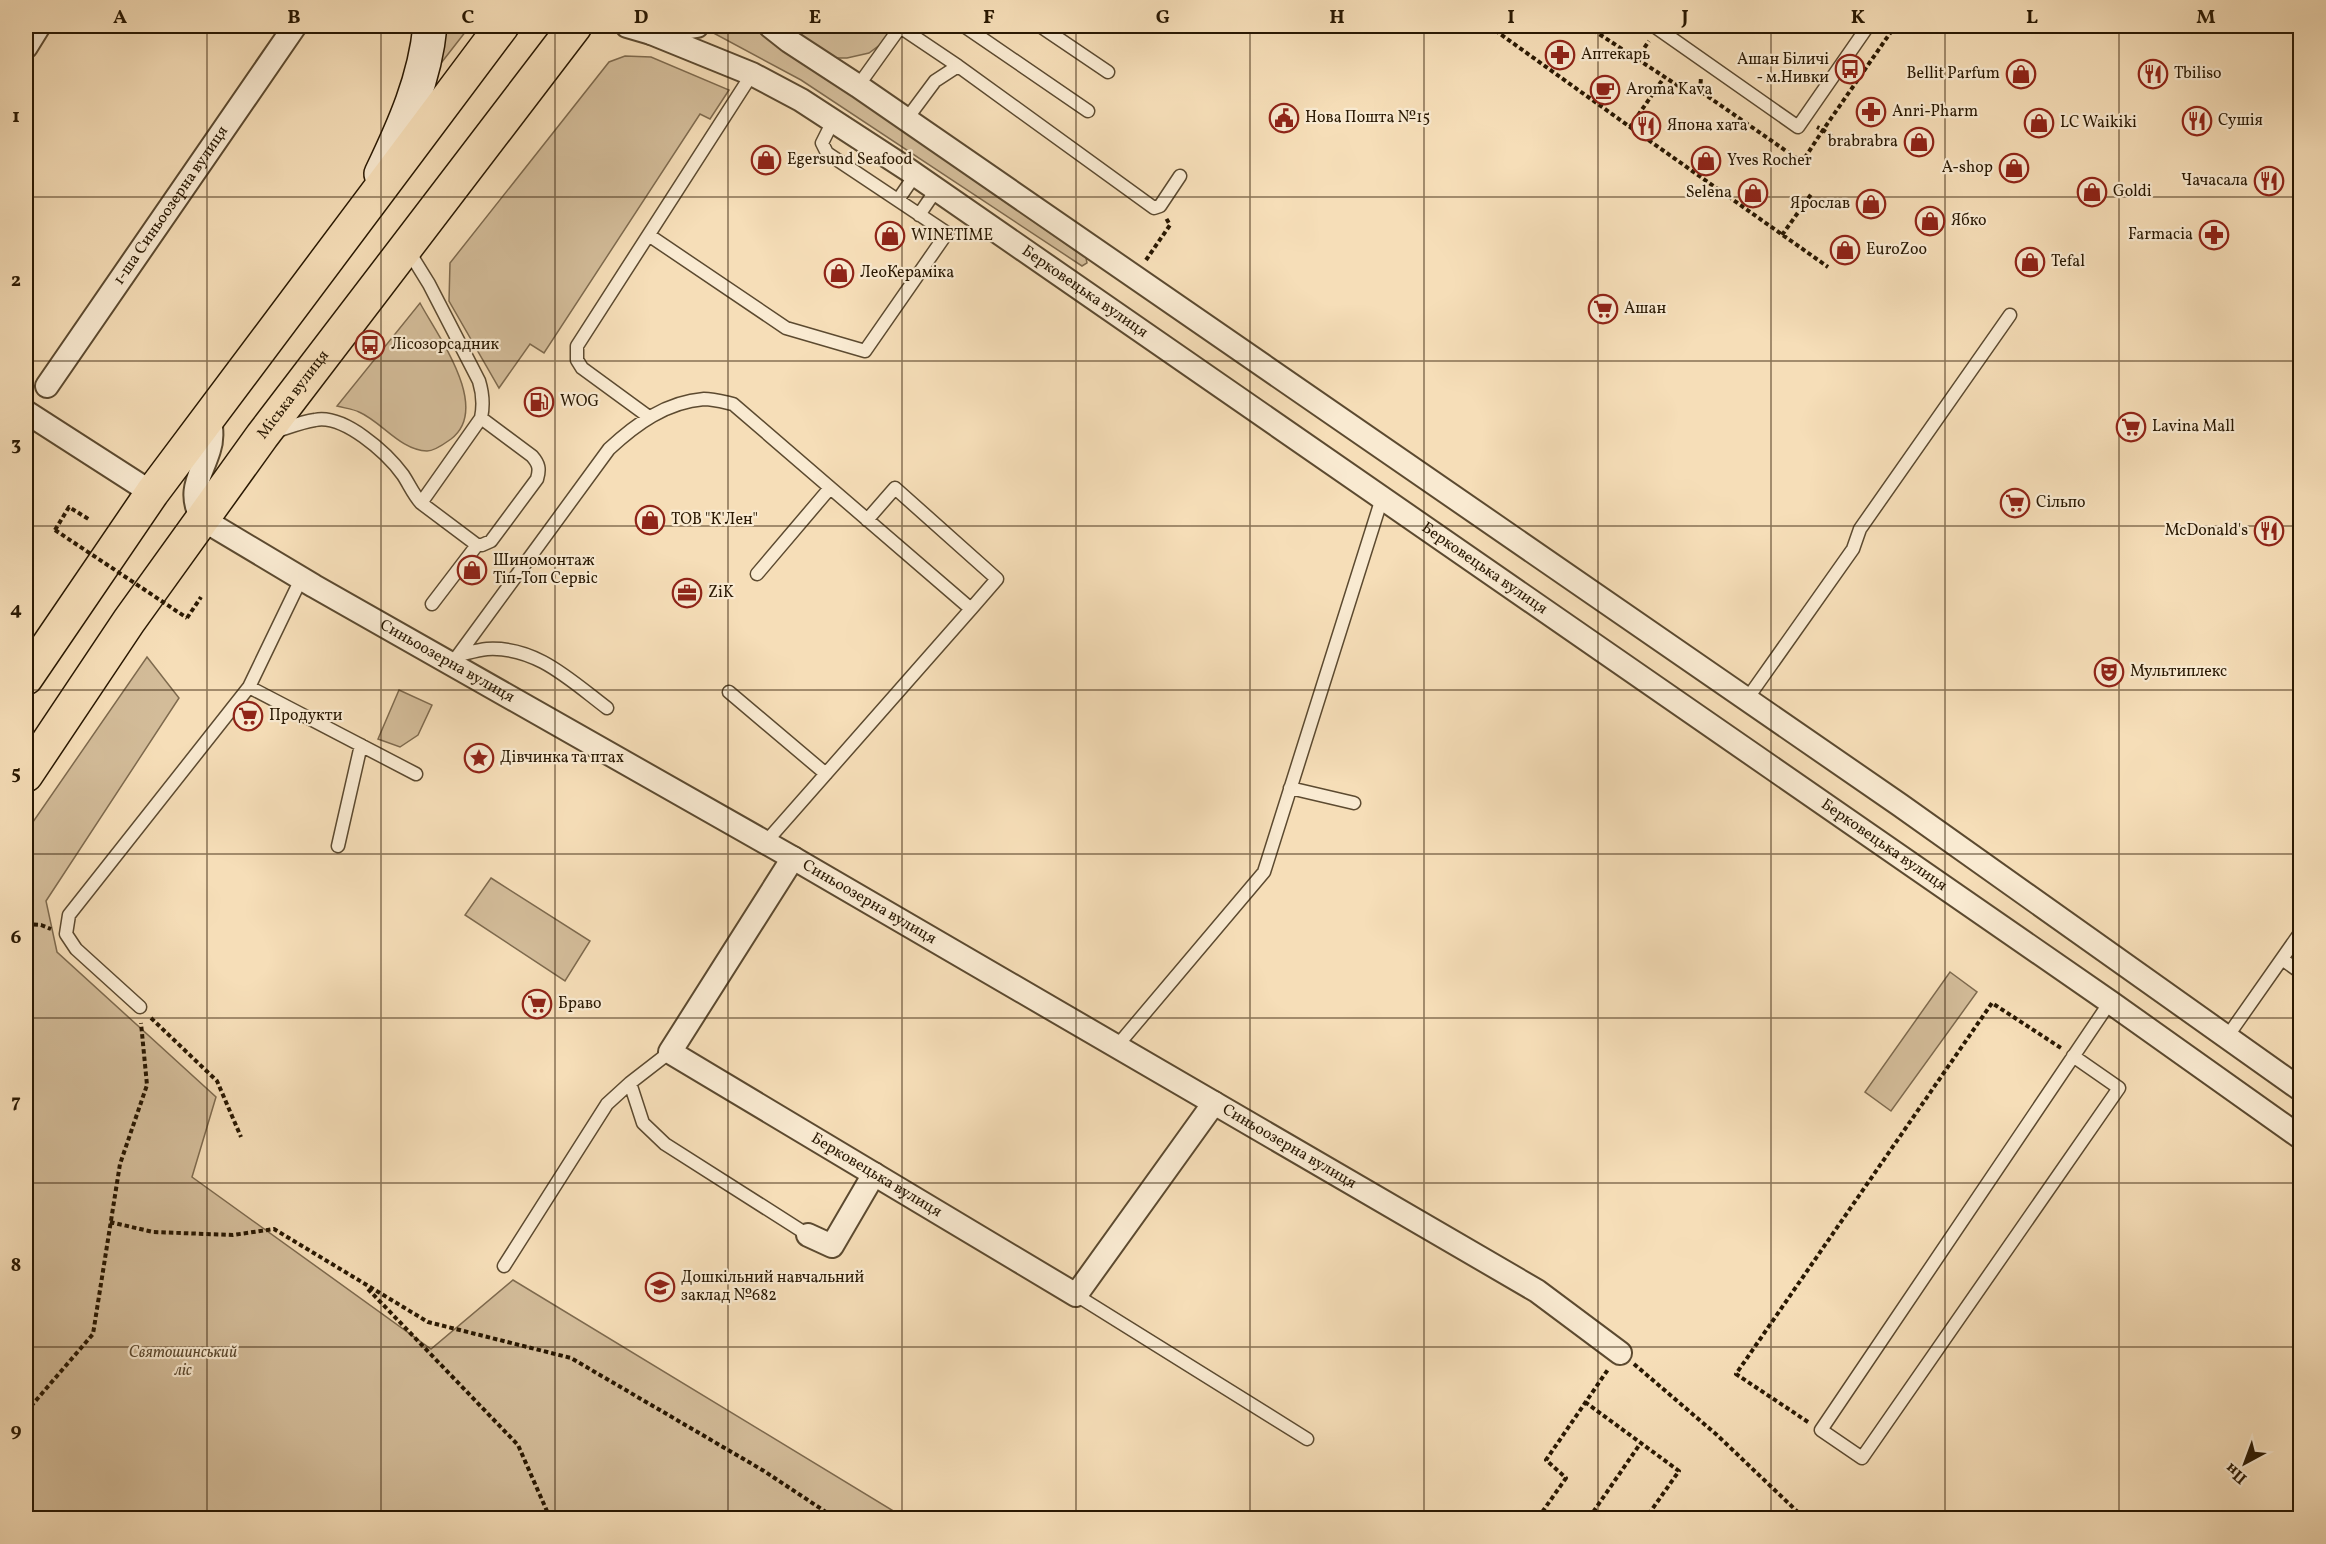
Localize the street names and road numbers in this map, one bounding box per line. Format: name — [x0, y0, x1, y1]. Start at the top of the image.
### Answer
street label: 1-ша Синьоозерна вулиця — [109, 122, 234, 290]
street label: Берковецька вулиця — [1017, 241, 1152, 343]
street label: Міська вулиця — [252, 346, 335, 444]
street label: Берковецька вулиця — [1417, 517, 1552, 620]
street label: Синьоозерна вулиця — [375, 614, 518, 709]
street label: Берковецька вулиця — [1816, 794, 1951, 897]
street label: Синьоозерна вулиця — [798, 855, 940, 950]
street label: Синьоозерна вулиця — [1218, 1099, 1360, 1194]
street label: Берковецька вулиця — [807, 1128, 946, 1223]

